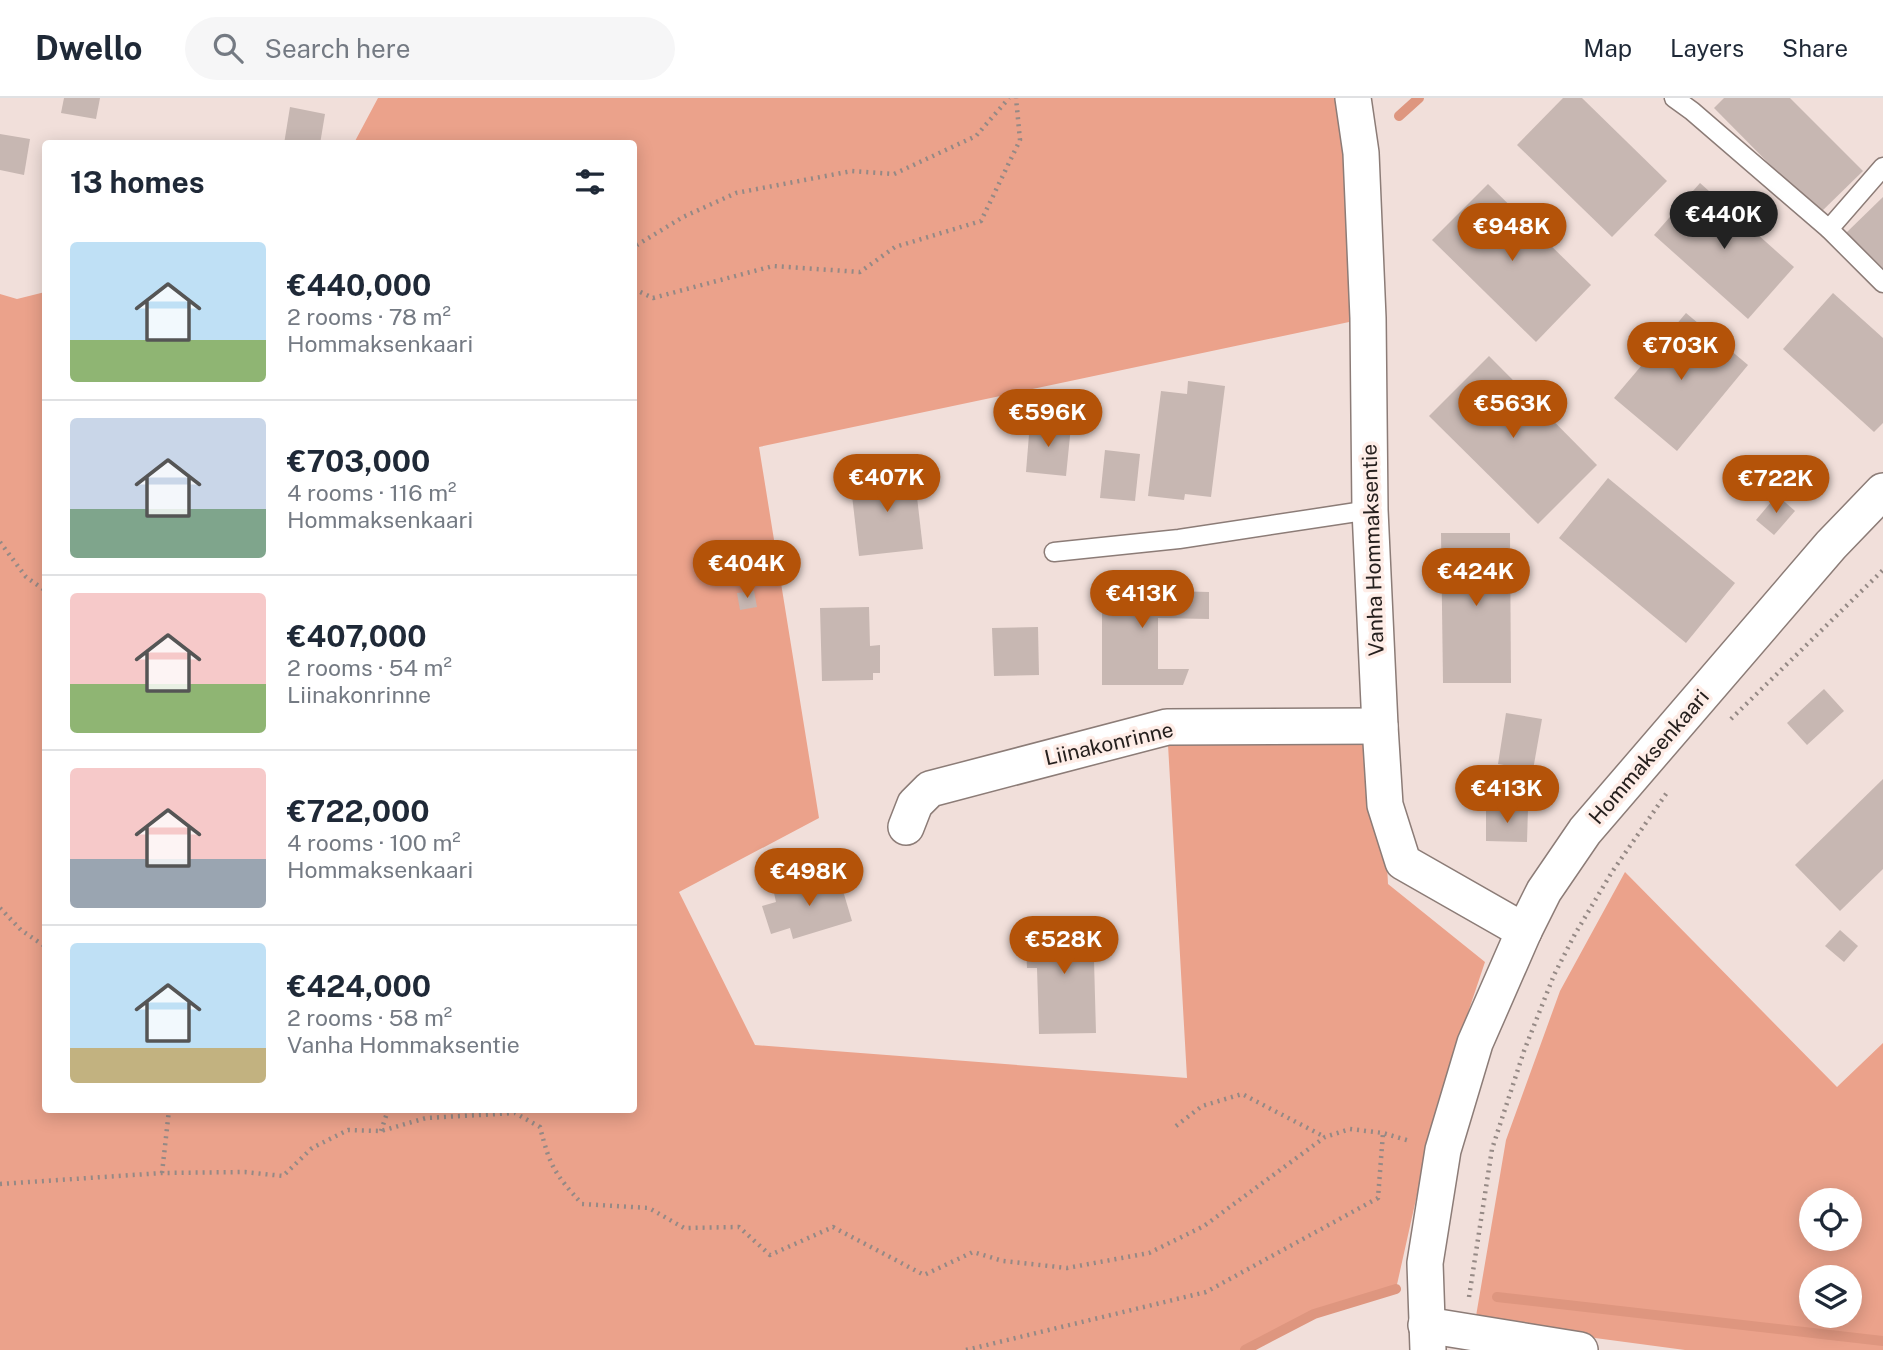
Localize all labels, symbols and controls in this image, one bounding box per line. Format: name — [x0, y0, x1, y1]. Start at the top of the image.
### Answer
search box — [185, 17, 675, 80]
text: Dwello — [35, 29, 143, 67]
icon: search — [209, 29, 247, 67]
text: Search here — [265, 33, 411, 64]
text: Map — [1583, 34, 1632, 62]
text: Layers — [1670, 34, 1744, 62]
text: Share — [1782, 34, 1848, 62]
icon: filters — [571, 163, 609, 201]
text: 13 homes — [70, 164, 205, 200]
pin: €440K — [1675, 192, 1773, 251]
text: €440K — [1686, 200, 1762, 227]
pin: €948K — [1463, 204, 1561, 263]
text: €948K — [1473, 212, 1551, 239]
text: €440,000 — [287, 267, 431, 303]
icon: home — [126, 270, 210, 354]
text: 2 rooms · 78 m² — [287, 303, 451, 330]
pin: €703K — [1632, 322, 1730, 382]
text: Hommaksenkaari — [287, 330, 473, 357]
text: €703K — [1643, 331, 1719, 358]
pin: €563K — [1464, 380, 1562, 440]
text: €563K — [1474, 389, 1552, 416]
pin: €596K — [999, 390, 1097, 449]
text: €596K — [1009, 398, 1087, 425]
text: €703,000 — [287, 443, 430, 479]
street label: Vanha Hommaksentie — [1356, 443, 1389, 657]
icon: home — [126, 446, 210, 530]
pin: €407K — [838, 454, 936, 514]
pin: €722K — [1727, 456, 1825, 515]
text: €407K — [849, 463, 925, 490]
text: €722K — [1738, 464, 1814, 491]
text: 4 rooms · 116 m² — [287, 479, 456, 506]
text: Hommaksenkaari — [287, 506, 473, 533]
pin: €404K — [698, 540, 796, 600]
pin: €424K — [1427, 548, 1525, 608]
text: €404K — [709, 549, 785, 576]
text: €424K — [1438, 557, 1514, 584]
pin: €413K — [1093, 570, 1191, 630]
text: €413K — [1106, 579, 1178, 606]
text: €407,000 — [287, 618, 427, 654]
icon: home — [126, 621, 210, 705]
text: 2 rooms · 54 m² — [287, 654, 452, 681]
text: Liinakonrinne — [287, 681, 431, 708]
street label: Hommaksenkaari — [1583, 684, 1714, 829]
street label: Liinakonrinne — [1042, 717, 1176, 770]
pin: €413K — [1458, 766, 1556, 825]
text: €413K — [1471, 774, 1543, 801]
text: €722,000 — [287, 793, 430, 829]
icon: home — [126, 796, 210, 880]
text: 4 rooms · 100 m² — [287, 829, 461, 856]
pin: €498K — [760, 848, 858, 908]
text: Hommaksenkaari — [287, 856, 473, 883]
text: €498K — [770, 857, 848, 884]
pin: €528K — [1015, 916, 1113, 976]
text: €528K — [1025, 925, 1103, 952]
text: €424,000 — [287, 968, 431, 1004]
icon: home — [126, 971, 210, 1055]
text: 2 rooms · 58 m² — [287, 1004, 452, 1031]
text: Vanha Hommaksentie — [287, 1031, 520, 1058]
map controls — [1799, 1188, 1862, 1328]
button: locate — [1799, 1188, 1862, 1251]
button: layers — [1799, 1265, 1862, 1328]

